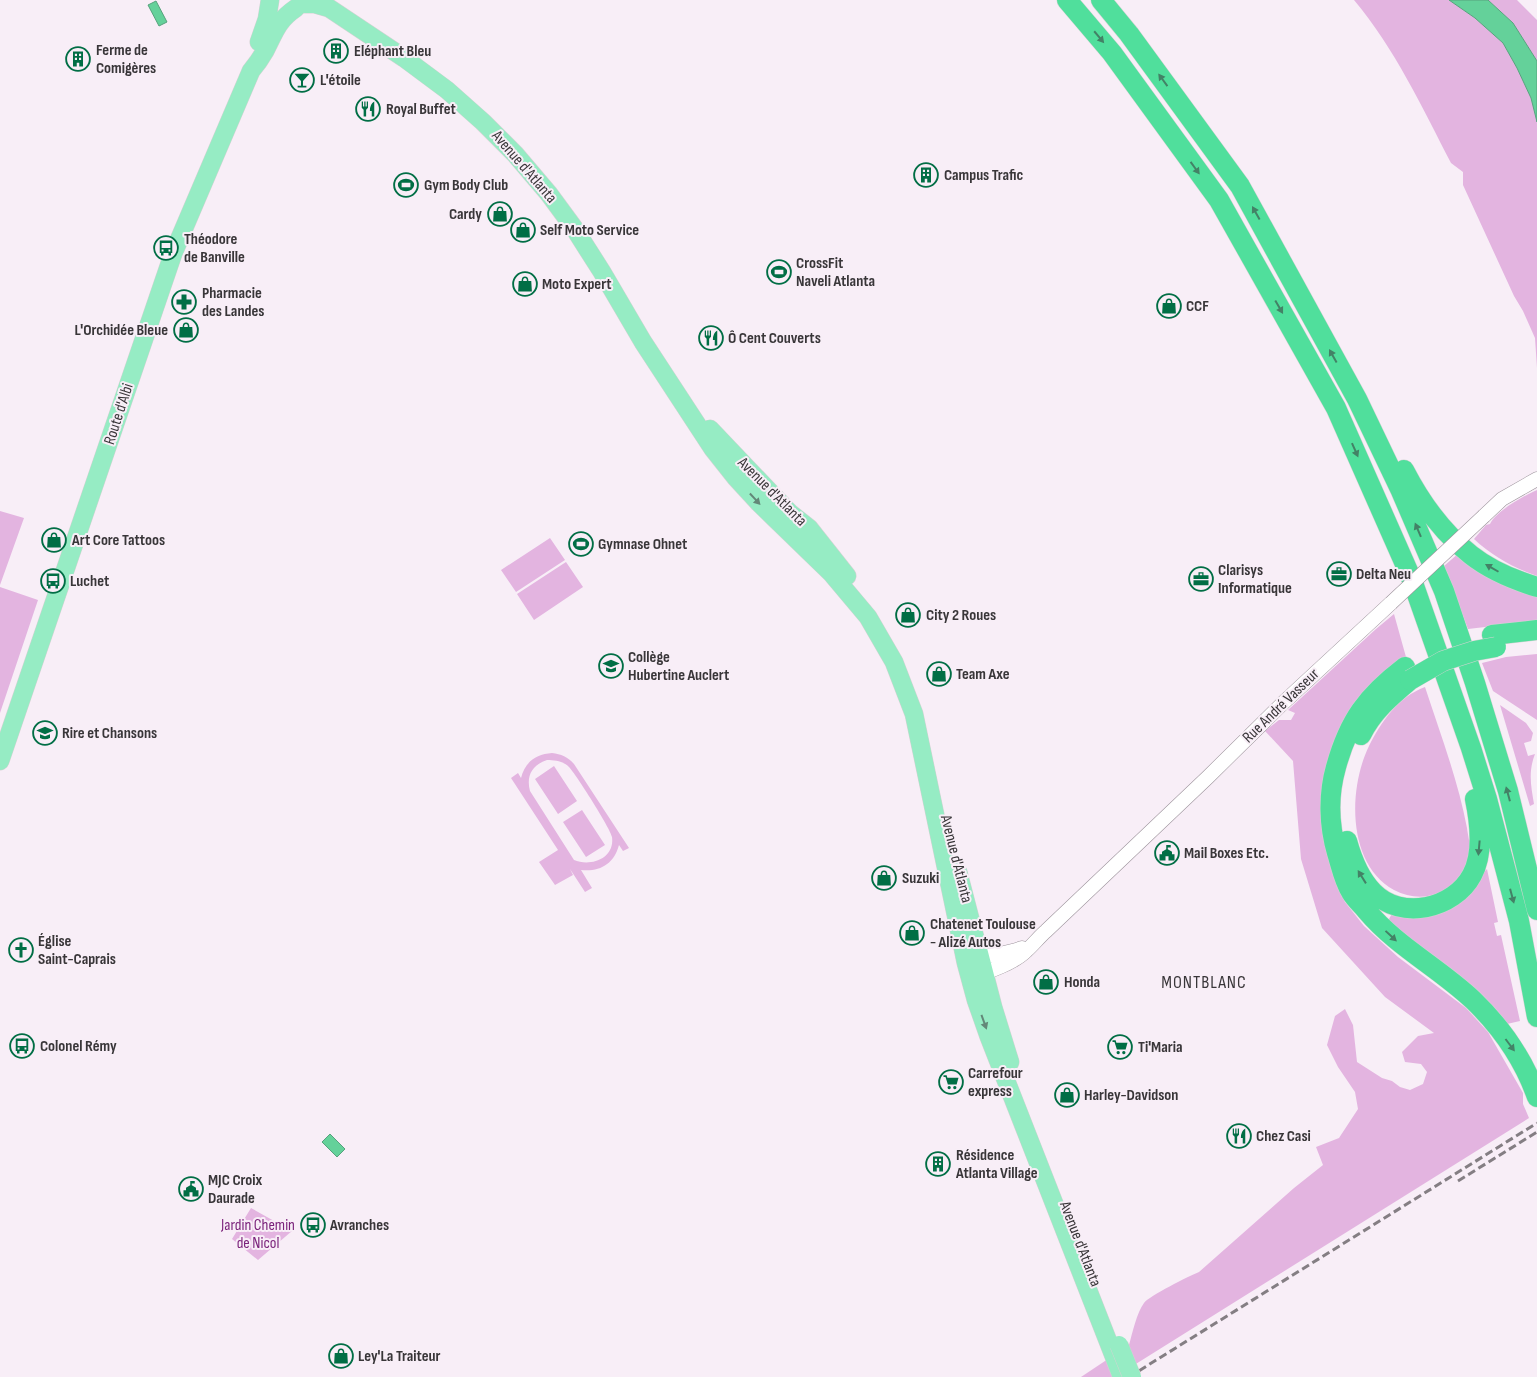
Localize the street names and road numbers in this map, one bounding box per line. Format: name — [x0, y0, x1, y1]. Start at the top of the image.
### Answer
street label: Avenue d'Atlanta — [487, 126, 561, 207]
street label: Route d'Albi — [100, 381, 138, 447]
street label: Avenue d'Atlanta — [733, 453, 810, 530]
street label: Rue André Vasseur — [1239, 665, 1323, 747]
street label: Avenue d'Atlanta — [936, 812, 976, 905]
street label: Avenue d'Atlanta — [1055, 1198, 1105, 1289]

